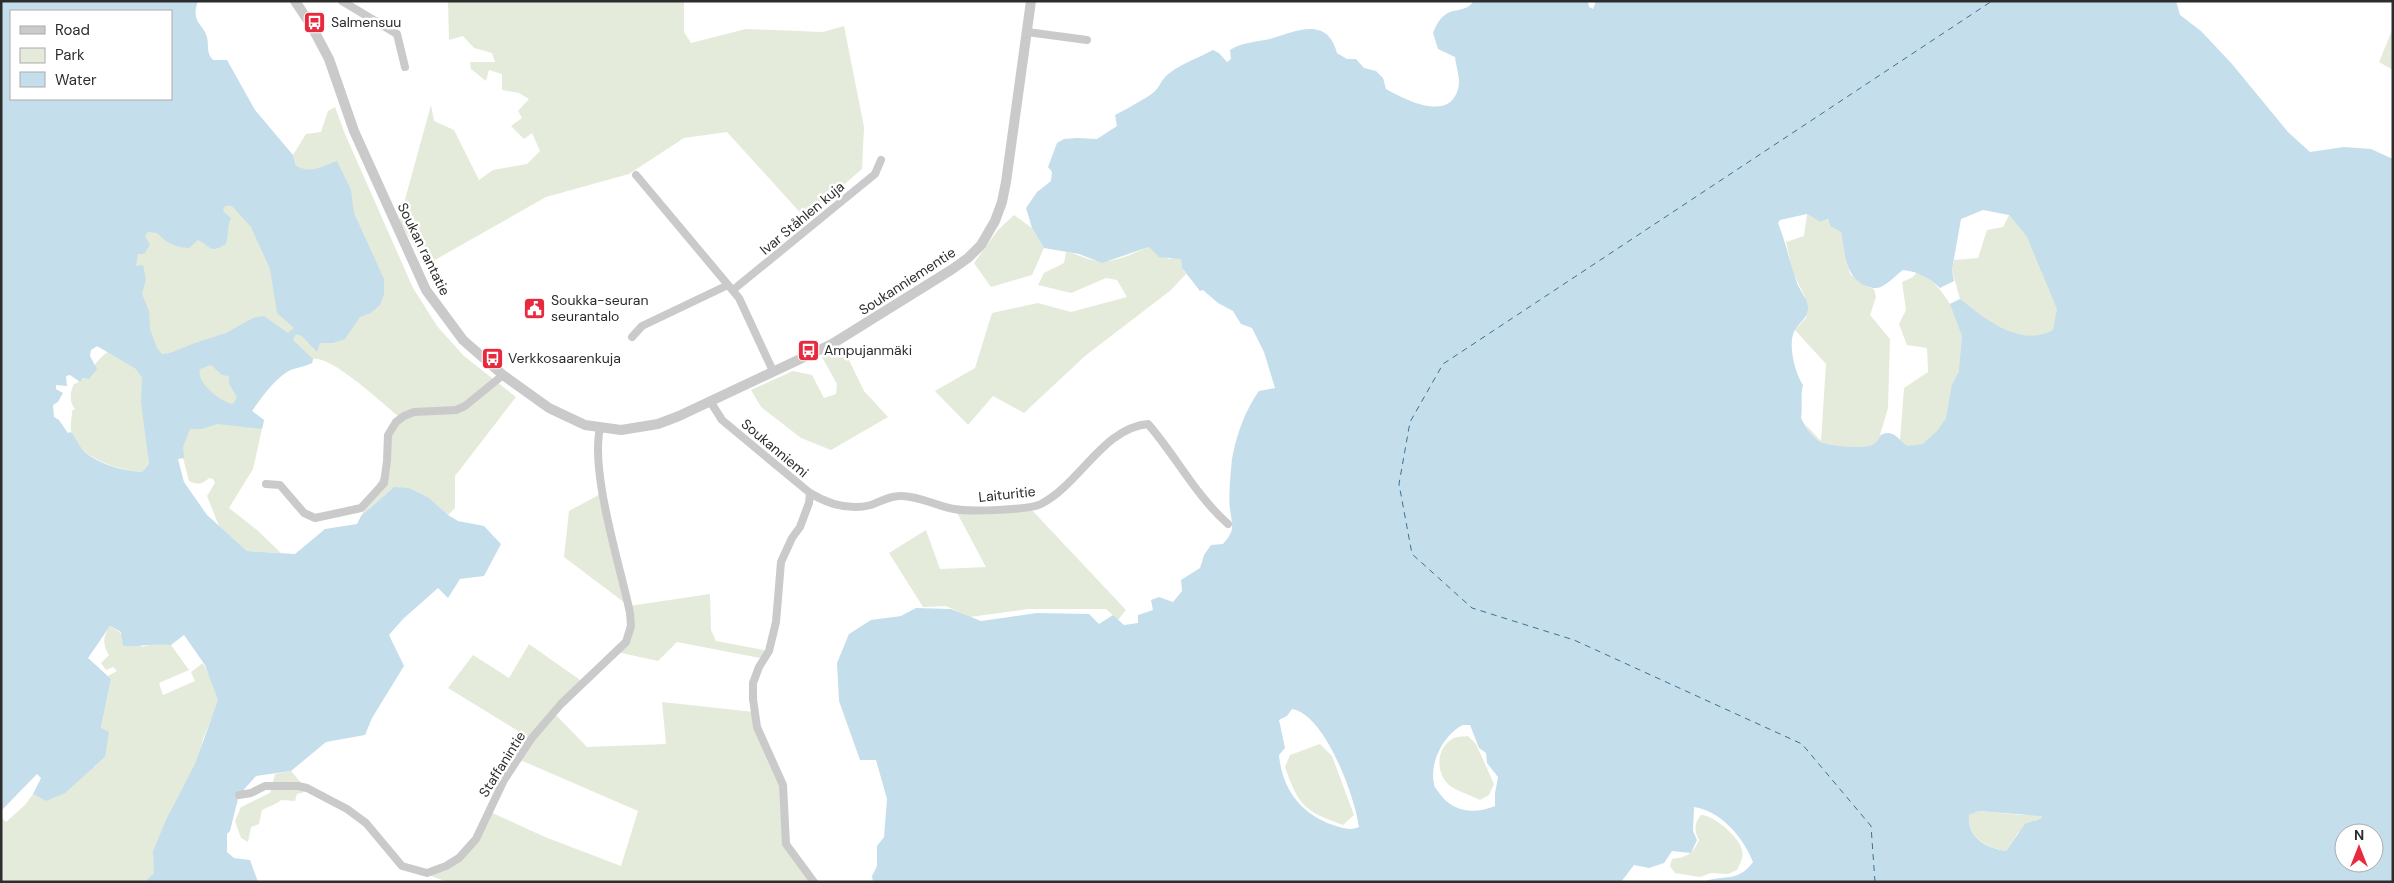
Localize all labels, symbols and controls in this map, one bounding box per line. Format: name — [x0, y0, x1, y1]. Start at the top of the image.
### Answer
legend — [10, 10, 172, 100]
bus stop icon: Salmensuu — [303, 10, 327, 34]
place label: Salmensuu — [331, 13, 401, 31]
text: Road — [55, 20, 90, 40]
text: Park — [55, 45, 85, 65]
text: Water — [55, 70, 97, 90]
street label: Ivar Ståhlen kuja — [756, 177, 848, 259]
street label: Soukan rantatie — [394, 199, 454, 299]
street label: Soukanniementie — [855, 243, 959, 319]
place label: Soukka-seuran seurantalo — [551, 291, 649, 325]
public building icon: Soukka-seuran seurantalo — [523, 296, 547, 320]
bus stop icon: Ampujanmäki — [796, 338, 820, 362]
place label: Ampujanmäki — [824, 341, 912, 359]
bus stop icon: Verkkosaarenkuja — [480, 346, 504, 370]
place label: Verkkosaarenkuja — [508, 349, 621, 367]
street label: Soukanniemi — [738, 415, 812, 481]
street label: Laituritie — [978, 482, 1036, 506]
street label: Staffanintie — [475, 728, 529, 800]
north arrow — [2334, 823, 2384, 873]
text: N — [2354, 826, 2364, 844]

